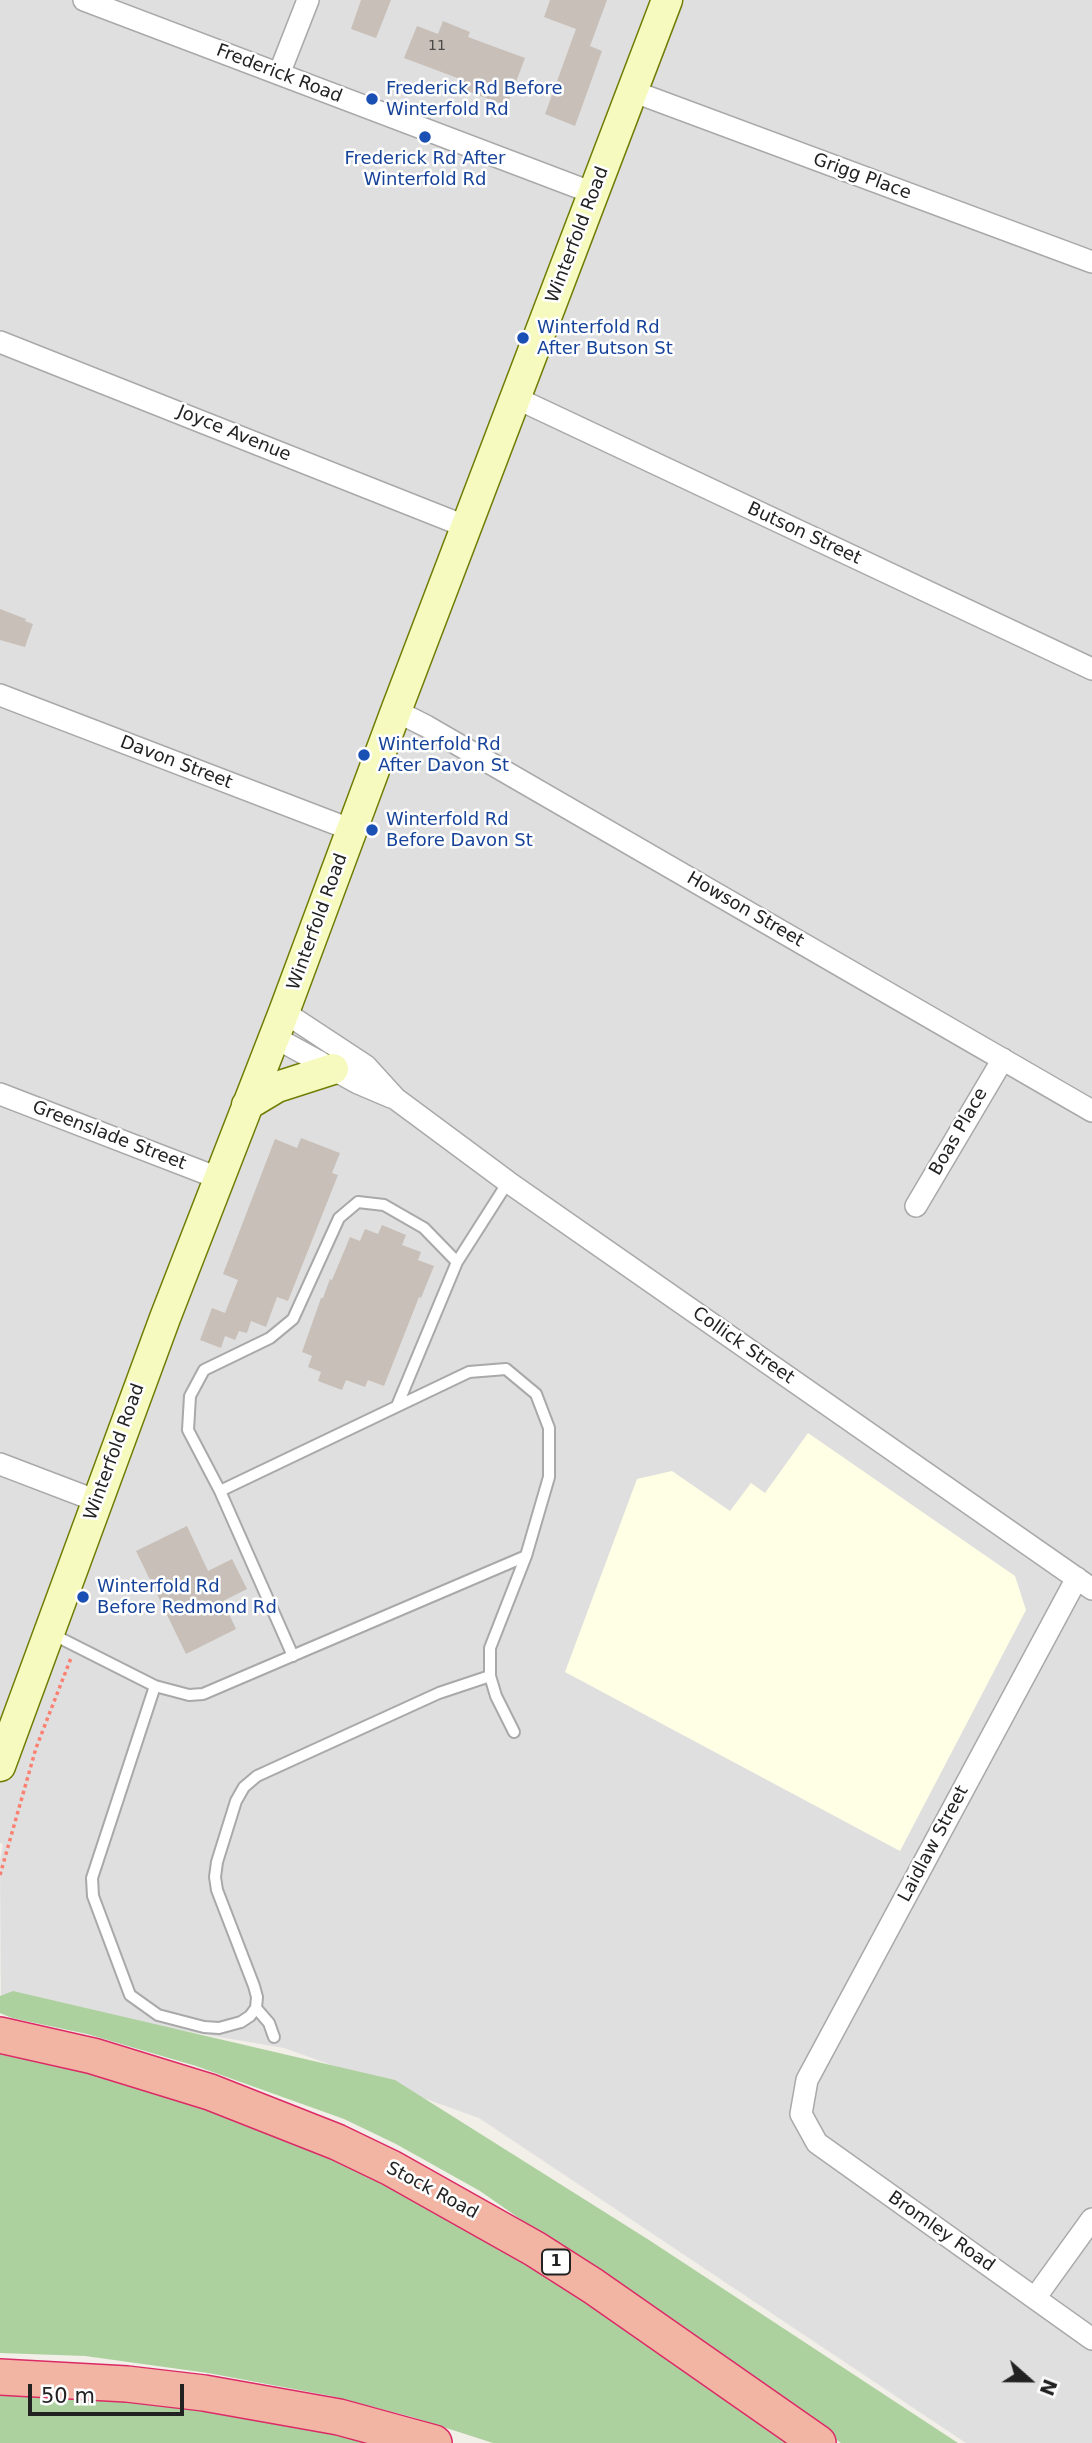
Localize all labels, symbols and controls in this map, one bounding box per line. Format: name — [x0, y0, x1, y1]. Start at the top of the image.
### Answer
house number: 11 — [428, 38, 446, 54]
street label: Frederick Road — [213, 40, 345, 108]
place label: Frederick Rd Before Winterfold Rd — [386, 78, 563, 120]
marker: Frederick Rd Before Winterfold Rd — [364, 91, 380, 107]
marker: Frederick Rd After Winterfold Rd — [417, 129, 433, 145]
place label: Frederick Rd After Winterfold Rd — [345, 148, 505, 190]
street label: Grigg Place — [810, 149, 914, 205]
street label: Winterfold Road — [542, 164, 614, 306]
place label: Winterfold Rd After Butson St — [537, 317, 673, 360]
marker: Winterfold Rd After Butson St — [515, 330, 531, 346]
street label: Joyce Avenue — [174, 401, 294, 467]
street label: Butson Street — [744, 498, 864, 570]
street label: Davon Street — [117, 732, 235, 794]
place label: Winterfold Rd After Davon St — [378, 734, 509, 776]
marker: Winterfold Rd After Davon St — [356, 747, 372, 763]
place label: Winterfold Rd Before Davon St — [386, 809, 533, 852]
marker: Winterfold Rd Before Davon St — [364, 822, 380, 838]
street label: Winterfold Road — [283, 851, 353, 993]
street label: Howson Street — [683, 868, 807, 952]
street label: Boas Place — [925, 1084, 993, 1180]
street label: Greenslade Street — [29, 1097, 189, 1175]
street label: Collick Street — [688, 1303, 798, 1389]
street label: Winterfold Road — [80, 1381, 150, 1523]
place label: Winterfold Rd Before Redmond Rd — [97, 1576, 277, 1618]
marker: Winterfold Rd Before Redmond Rd — [75, 1589, 91, 1605]
street label: Laidlaw Street — [894, 1782, 974, 1906]
street label: Stock Road — [382, 2158, 482, 2224]
street label: Bromley Road — [883, 2187, 999, 2277]
road number: 1 — [542, 2250, 570, 2274]
north arrow — [994, 2345, 1064, 2415]
scale bar — [32, 2370, 187, 2414]
text: N — [1035, 2376, 1062, 2399]
text: 50 m — [41, 2384, 95, 2408]

